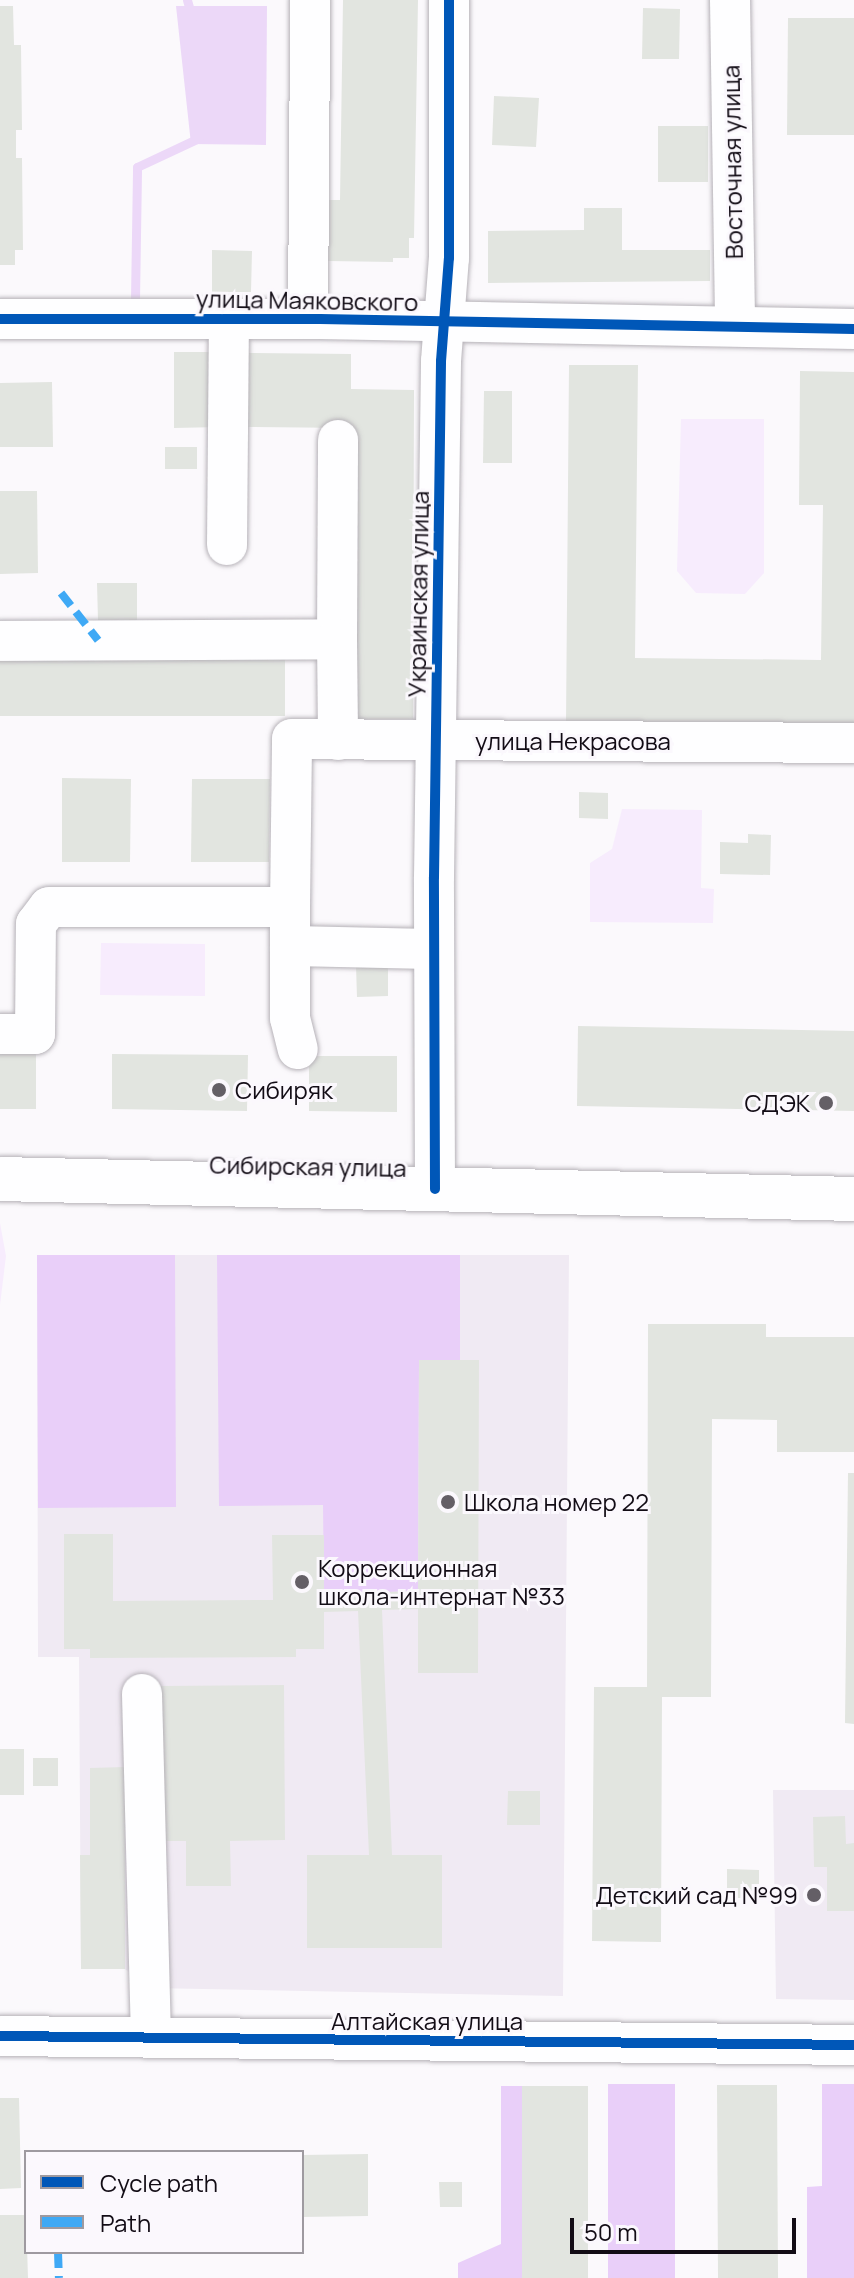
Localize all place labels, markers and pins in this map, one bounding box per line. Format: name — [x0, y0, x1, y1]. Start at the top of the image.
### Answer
place label: Сибиряк — [235, 1076, 333, 1104]
marker: Сибиряк — [210, 1081, 228, 1099]
place label: СДЭК — [744, 1089, 810, 1117]
marker: СДЭК — [817, 1094, 835, 1112]
place label: Школа номер 22 — [464, 1488, 649, 1516]
marker: Школа номер 22 — [439, 1493, 457, 1511]
place label: Коррекционная школа-интернат №33 — [318, 1554, 565, 1610]
marker: Коррекционная школа-интернат №33 — [293, 1573, 311, 1591]
place label: Детский сад №99 — [595, 1881, 798, 1909]
marker: Детский сад №99 — [805, 1886, 823, 1904]

